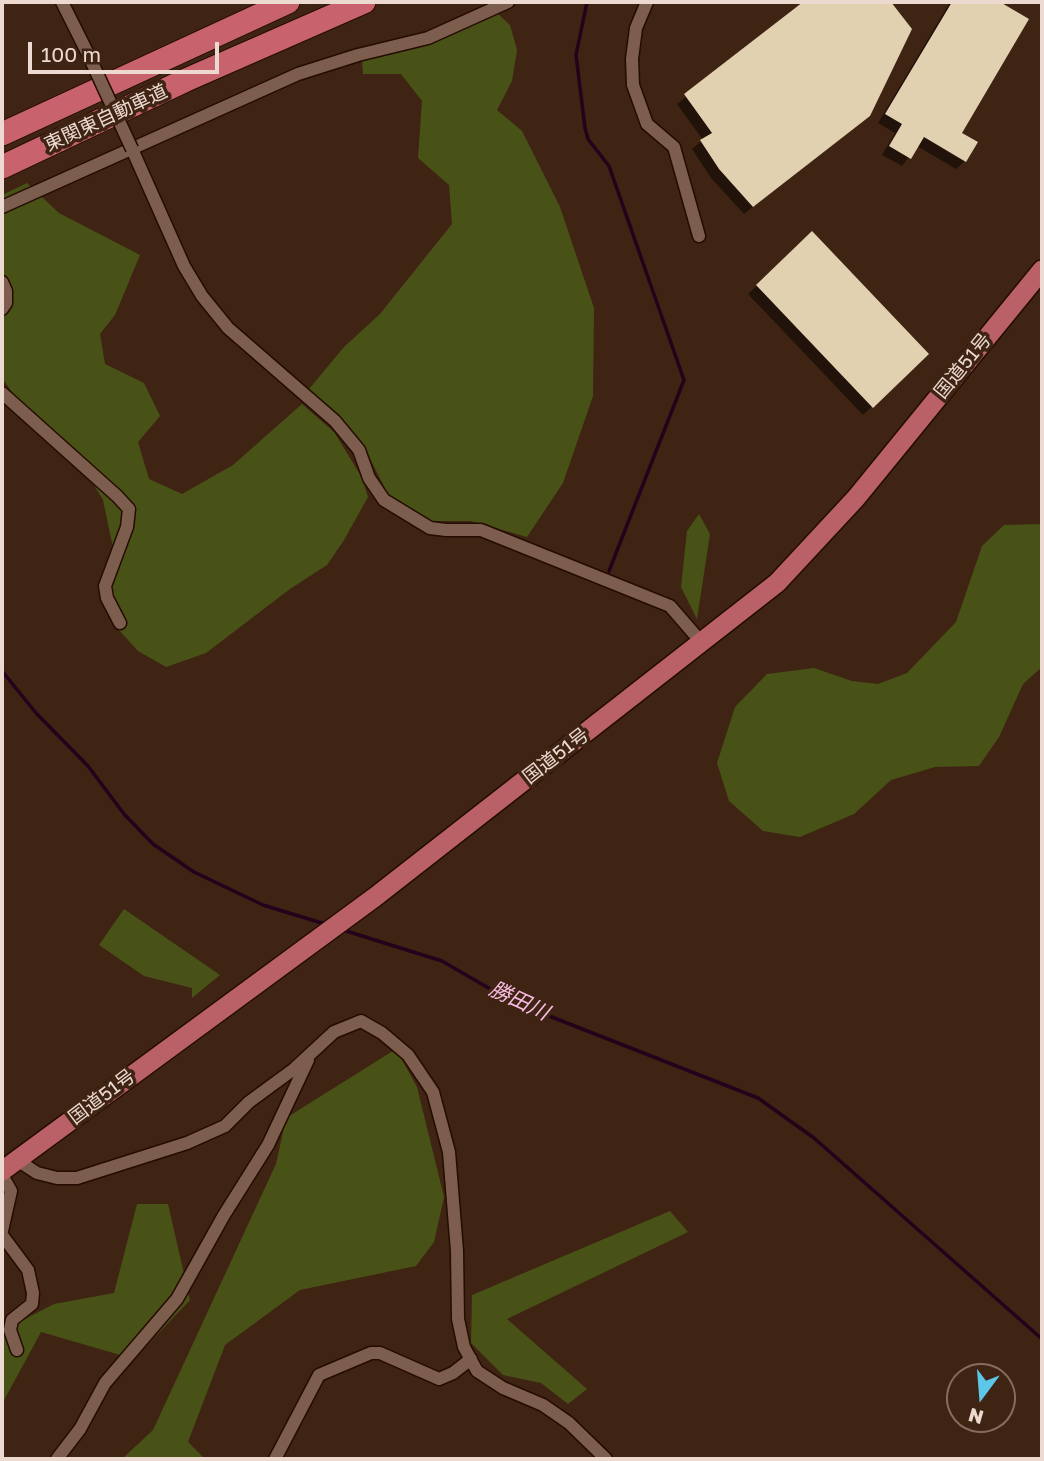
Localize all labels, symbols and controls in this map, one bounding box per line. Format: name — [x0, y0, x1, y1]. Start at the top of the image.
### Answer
scale bar — [32, 28, 222, 72]
text: 100 m — [41, 41, 101, 67]
street label: 東関東自動車道 — [41, 80, 171, 156]
street label: 国道51号 — [930, 329, 996, 403]
street label: 国道51号 — [519, 723, 593, 789]
water label: 勝田川 — [485, 976, 553, 1026]
street label: 国道51号 — [64, 1065, 140, 1129]
north arrow — [946, 1363, 1016, 1433]
text: N — [966, 1404, 986, 1430]

